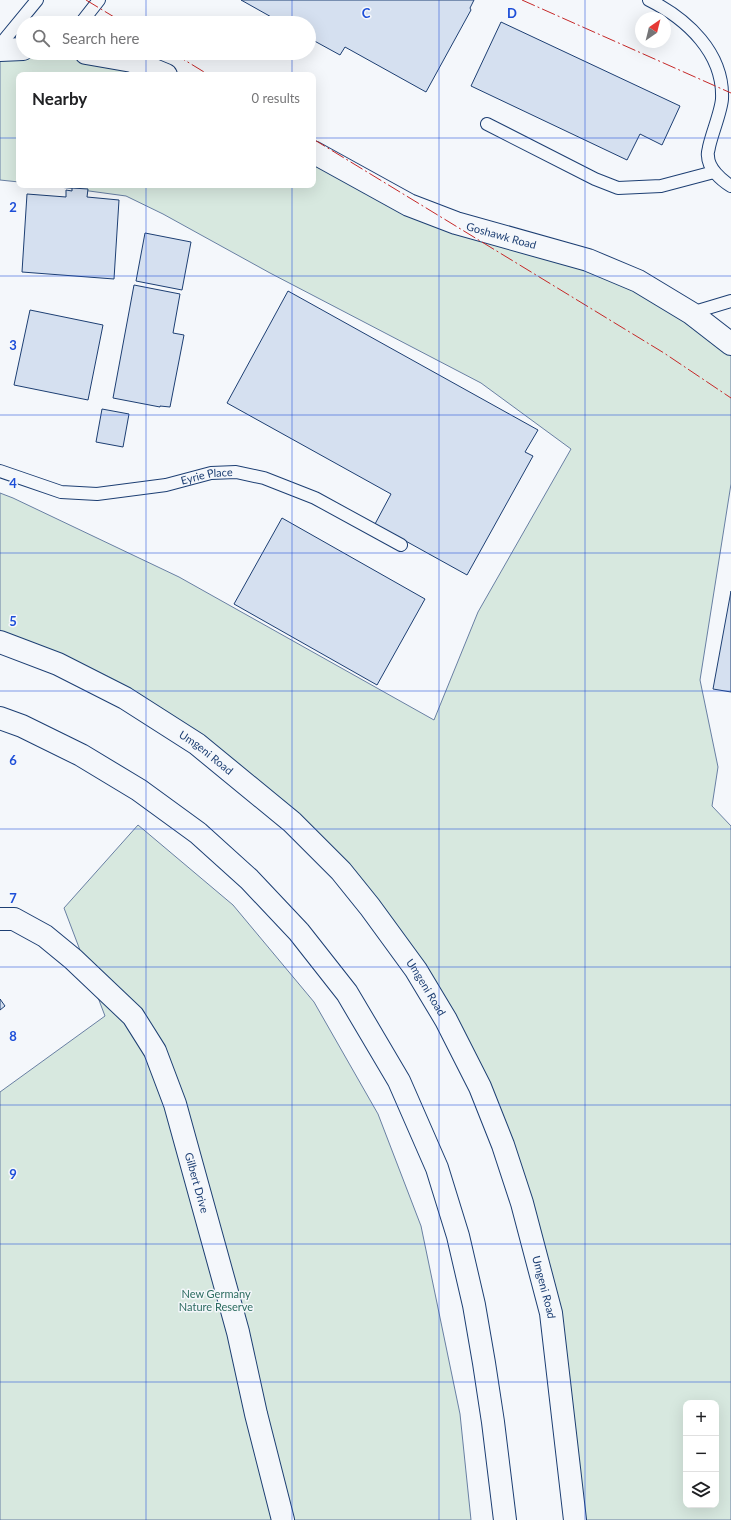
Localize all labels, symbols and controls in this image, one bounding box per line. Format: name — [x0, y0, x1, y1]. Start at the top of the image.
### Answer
text: C — [362, 5, 371, 21]
text: D — [507, 5, 517, 21]
north arrow — [635, 12, 671, 48]
search box — [16, 16, 316, 60]
icon: search — [30, 27, 52, 49]
text: Search here — [62, 29, 139, 47]
text: Nearby — [32, 88, 87, 109]
text: 0 results — [252, 90, 300, 106]
text: 2 — [9, 199, 17, 215]
street label: Goshawk Road — [465, 219, 538, 251]
text: 3 — [9, 337, 17, 353]
street label: Eyrie Place — [179, 465, 233, 487]
text: 4 — [9, 475, 17, 491]
text: 5 — [9, 613, 17, 629]
street label: Umgeni Road — [177, 727, 236, 777]
text: 6 — [9, 752, 17, 768]
text: 7 — [9, 890, 17, 906]
street label: Umgeni Road — [404, 956, 449, 1018]
text: 8 — [9, 1028, 17, 1044]
street label: Gilbert Drive — [183, 1151, 212, 1215]
text: 9 — [9, 1166, 17, 1182]
street label: Umgeni Road — [530, 1254, 559, 1319]
park label: New Germany Nature Reserve — [179, 1287, 253, 1313]
map controls — [683, 1400, 719, 1508]
button: + — [683, 1400, 719, 1436]
button: − — [683, 1436, 719, 1472]
button: layers — [683, 1472, 719, 1508]

